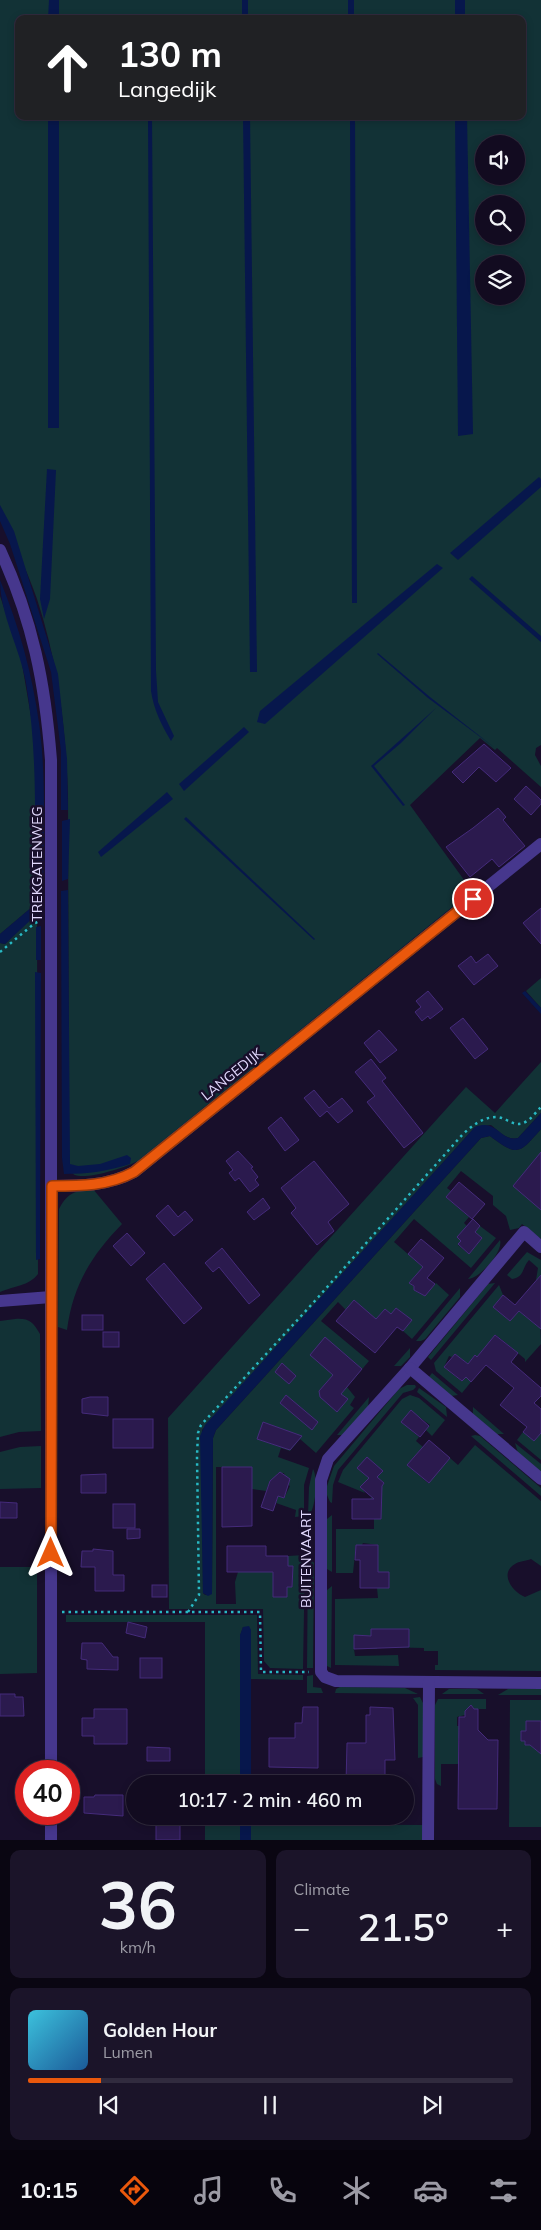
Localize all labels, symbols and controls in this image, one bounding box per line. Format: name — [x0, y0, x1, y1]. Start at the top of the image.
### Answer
text: 130 m — [118, 32, 222, 76]
icon: ahead — [35, 35, 100, 100]
text: Langedijk — [118, 75, 216, 103]
map controls — [475, 135, 525, 305]
button: sound — [475, 135, 525, 185]
button: search — [475, 195, 525, 245]
button: layers — [475, 255, 525, 305]
street label: TREKGATENWEG — [28, 806, 46, 922]
pin — [452, 878, 494, 920]
icon: arrive — [459, 885, 487, 913]
street label: LANGEDIJK — [198, 1043, 267, 1104]
street label: BUITENVAART — [297, 1509, 315, 1608]
position arrow — [24, 1526, 76, 1578]
speed limit sign: 40 — [15, 1760, 80, 1825]
text: 10:17 · 2 min · 460 m — [177, 1788, 363, 1812]
text: 36 — [99, 1864, 177, 1945]
text: Climate — [294, 1879, 350, 1899]
text: 21.5° — [357, 1903, 449, 1951]
text: − — [294, 1910, 310, 1945]
text: + — [496, 1910, 513, 1945]
text: km/h — [120, 1937, 156, 1957]
text: Golden Hour — [103, 2018, 217, 2042]
text: Lumen — [103, 2042, 153, 2062]
icon: previous — [95, 2091, 123, 2119]
icon: pause — [256, 2091, 284, 2119]
icon: next — [418, 2091, 446, 2119]
icon: directions — [117, 2173, 152, 2208]
icon: music — [191, 2173, 226, 2208]
icon: phone — [265, 2173, 300, 2208]
icon: climate — [339, 2173, 374, 2208]
icon: car — [413, 2173, 448, 2208]
icon: filters — [486, 2173, 521, 2208]
text: 10:15 — [19, 2176, 78, 2204]

